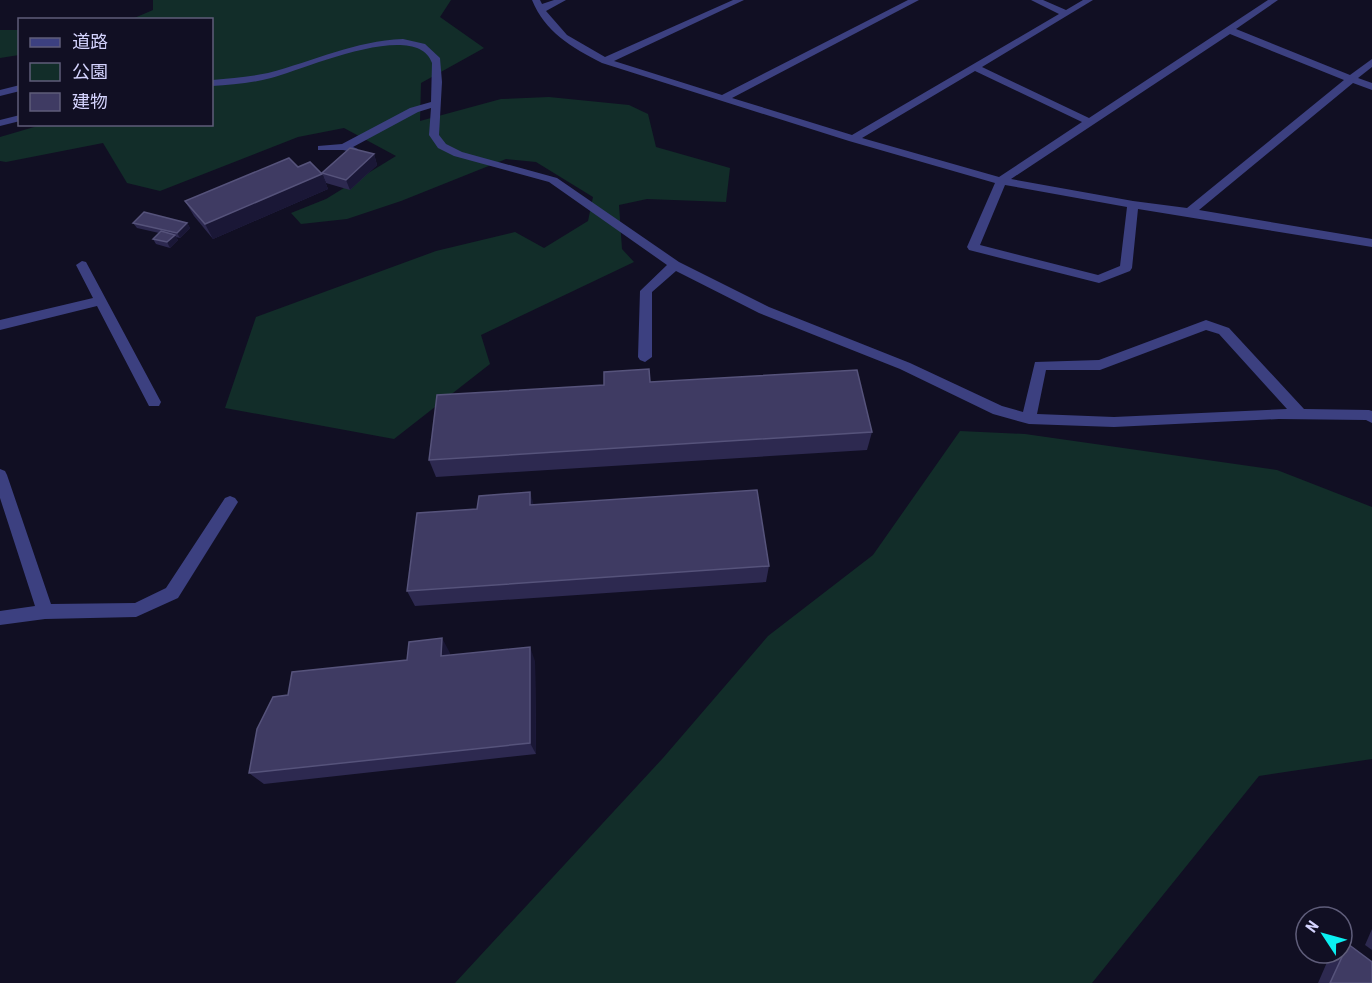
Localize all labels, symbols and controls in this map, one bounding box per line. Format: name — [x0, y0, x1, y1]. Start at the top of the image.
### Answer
legend — [18, 18, 213, 126]
text: 道路 — [72, 31, 108, 52]
text: 公園 — [72, 61, 108, 82]
text: 建物 — [72, 91, 108, 112]
north arrow — [1294, 905, 1354, 965]
text: N — [1302, 917, 1323, 936]

